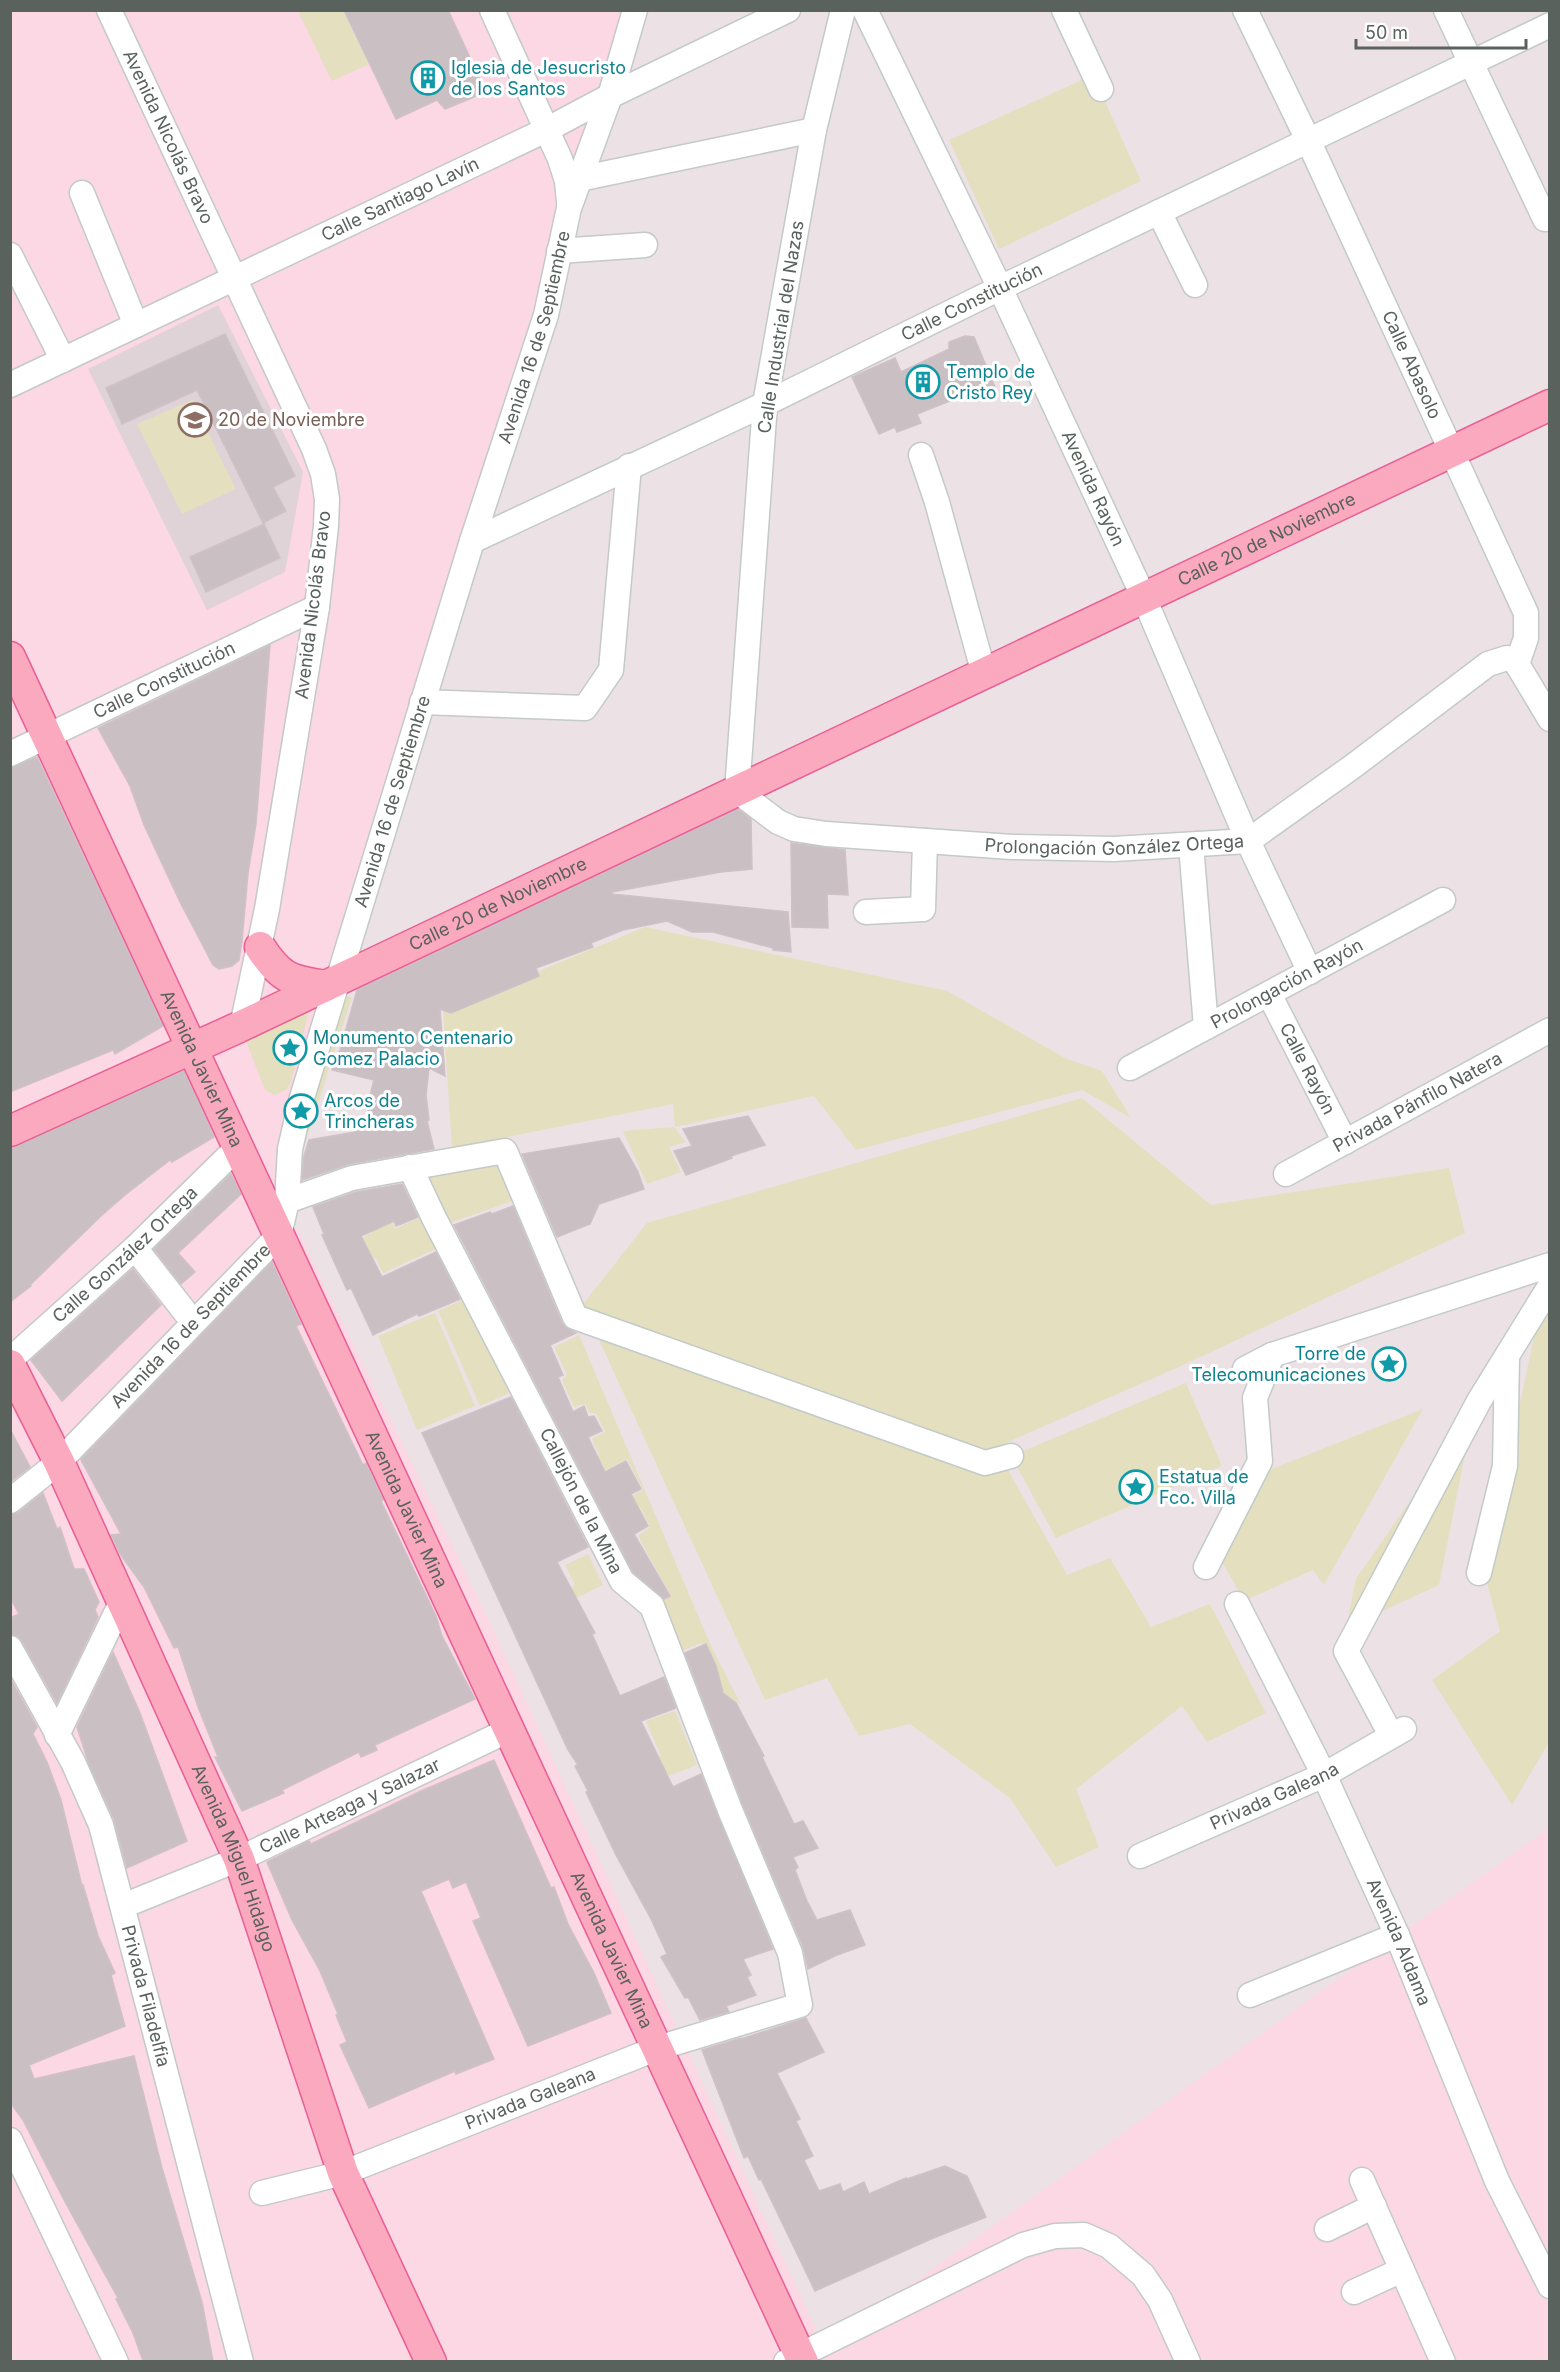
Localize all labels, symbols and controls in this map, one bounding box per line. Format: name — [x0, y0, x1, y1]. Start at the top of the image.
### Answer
scale bar — [1356, 12, 1526, 50]
text: 50 m — [1365, 22, 1408, 43]
street label: Avenida Nicolás Bravo — [119, 46, 218, 227]
place label: Iglesia de Jesucristo de los Santos — [451, 57, 626, 99]
building icon: Iglesia de Jesucristo de los Santos — [410, 60, 446, 96]
street label: Calle Santiago Lavín — [318, 152, 482, 245]
street label: Calle Industrial del Nazas — [753, 219, 808, 435]
street label: Avenida 16 de Septiembre — [494, 229, 574, 446]
street label: Calle Constitución — [898, 258, 1046, 345]
street label: Calle Abasolo — [1378, 307, 1446, 422]
place label: Templo de Cristo Rey — [946, 361, 1035, 403]
building icon: Templo de Cristo Rey — [905, 364, 941, 400]
school or university icon: 20 de Noviembre — [177, 402, 213, 438]
place label: 20 de Noviembre — [218, 409, 365, 430]
street label: Avenida Rayón — [1058, 427, 1129, 549]
street label: Calle 20 de Noviembre — [1174, 488, 1359, 590]
street label: Avenida Nicolás Bravo — [291, 510, 334, 700]
street label: Calle Constitución — [90, 637, 238, 723]
street label: Avenida 16 de Septiembre — [350, 693, 434, 910]
street label: Prolongación González Ortega — [984, 830, 1245, 859]
street label: Calle 20 de Noviembre — [405, 853, 590, 955]
street label: Prolongación Rayón — [1207, 934, 1366, 1033]
street label: Avenida Javier Mina — [156, 986, 247, 1150]
street label: Calle Rayón — [1276, 1019, 1340, 1118]
place label: Monumento Centenario Gomez Palacio — [313, 1027, 513, 1069]
place icon: Monumento Centenario Gomez Palacio — [272, 1030, 308, 1066]
street label: Privada Pánfilo Natera — [1329, 1047, 1506, 1156]
place label: Arcos de Trincheras — [324, 1090, 414, 1132]
place icon: Arcos de Trincheras — [283, 1093, 319, 1129]
street label: Calle González Ortega — [48, 1182, 201, 1327]
street label: Avenida 16 de Septiembre — [106, 1239, 275, 1412]
place label: Torre de Telecomunicaciones — [1191, 1343, 1366, 1385]
place icon: Torre de Telecomunicaciones — [1371, 1346, 1407, 1382]
street label: Callejón de la Mina — [536, 1424, 627, 1577]
street label: Avenida Javier Mina — [361, 1427, 452, 1591]
place label: Estatua de Fco. Villa — [1159, 1466, 1249, 1508]
place icon: Estatua de Fco. Villa — [1118, 1469, 1154, 1505]
street label: Calle Arteaga y Salazar — [256, 1753, 444, 1858]
street label: Privada Galeana — [1207, 1758, 1342, 1834]
street label: Avenida Miguel Hidalgo — [188, 1761, 280, 1955]
street label: Avenida Javier Mina — [566, 1868, 657, 2032]
street label: Avenida Aldama — [1363, 1875, 1436, 2009]
street label: Privada Filadelfia — [118, 1923, 175, 2069]
street label: Privada Galeana — [462, 2063, 599, 2134]

